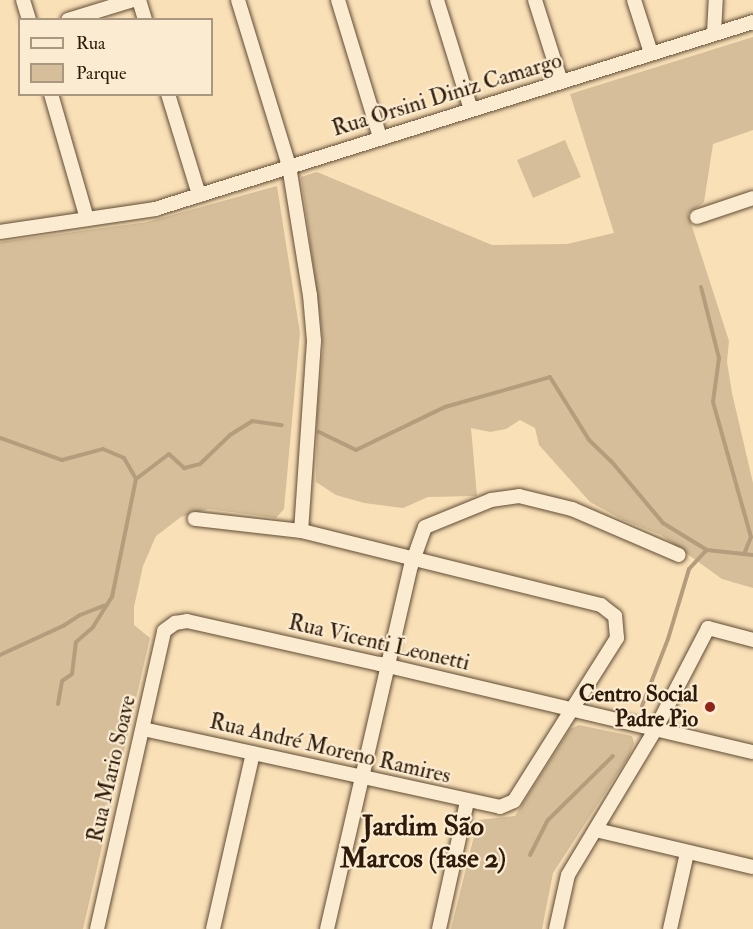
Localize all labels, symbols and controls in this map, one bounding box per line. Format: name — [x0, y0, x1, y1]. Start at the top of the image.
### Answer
legend — [18, 18, 213, 96]
text: Rua — [76, 32, 105, 55]
street label: Rua Orsini Diniz Camargo — [329, 47, 565, 143]
text: Parque — [76, 62, 126, 85]
street label: Rua Vicenti Leonetti — [286, 609, 472, 677]
place label: Centro Social Padre Pio — [579, 681, 698, 732]
street label: Rua Mario Soave — [82, 693, 142, 845]
marker: Centro Social Padre Pio — [703, 700, 717, 714]
street label: Rua André Moreno Ramires — [207, 708, 453, 790]
district label: Jardim São Marcos (fase 2) — [340, 810, 506, 876]

